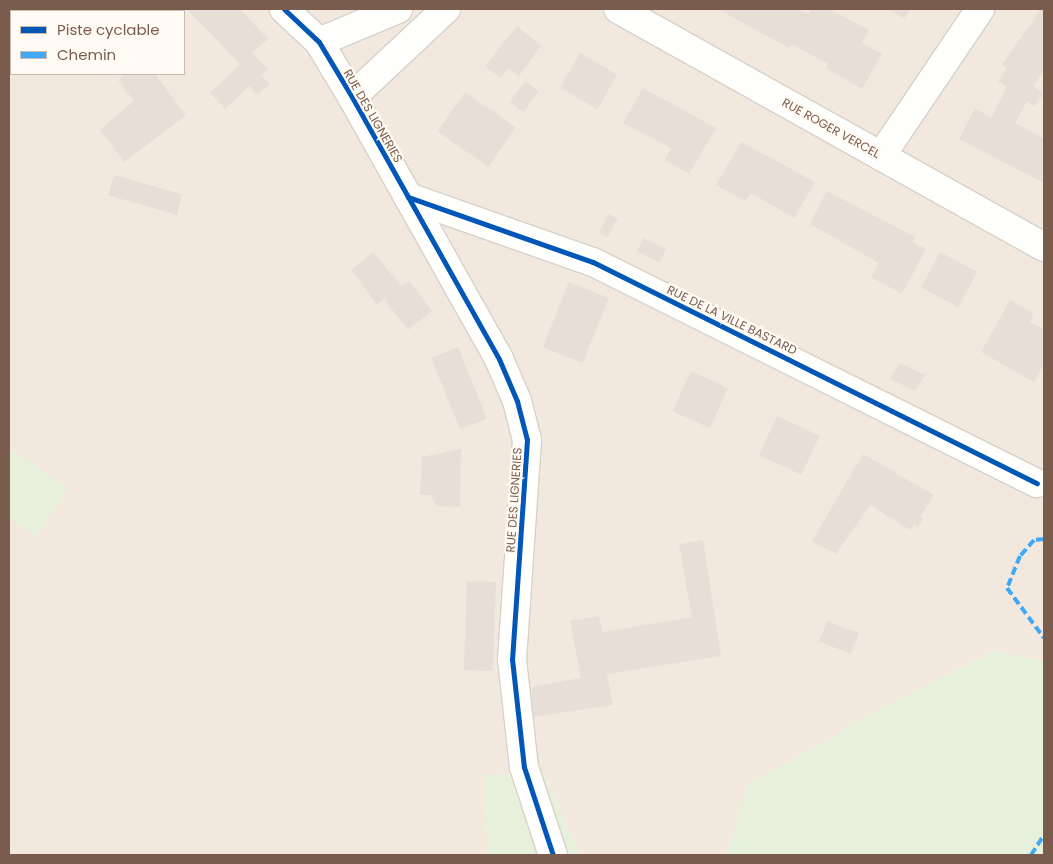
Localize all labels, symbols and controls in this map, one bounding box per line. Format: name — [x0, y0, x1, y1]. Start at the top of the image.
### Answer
legend — [10, 10, 185, 75]
text: Piste cyclable — [57, 19, 160, 40]
text: Chemin — [57, 44, 116, 65]
street label: RUE DES LIGNERIES — [340, 67, 406, 165]
street label: RUE ROGER VERCEL — [780, 95, 882, 161]
street label: RUE DE LA VILLE BASTARD — [665, 282, 799, 358]
street label: RUE DES LIGNERIES — [503, 447, 525, 553]

